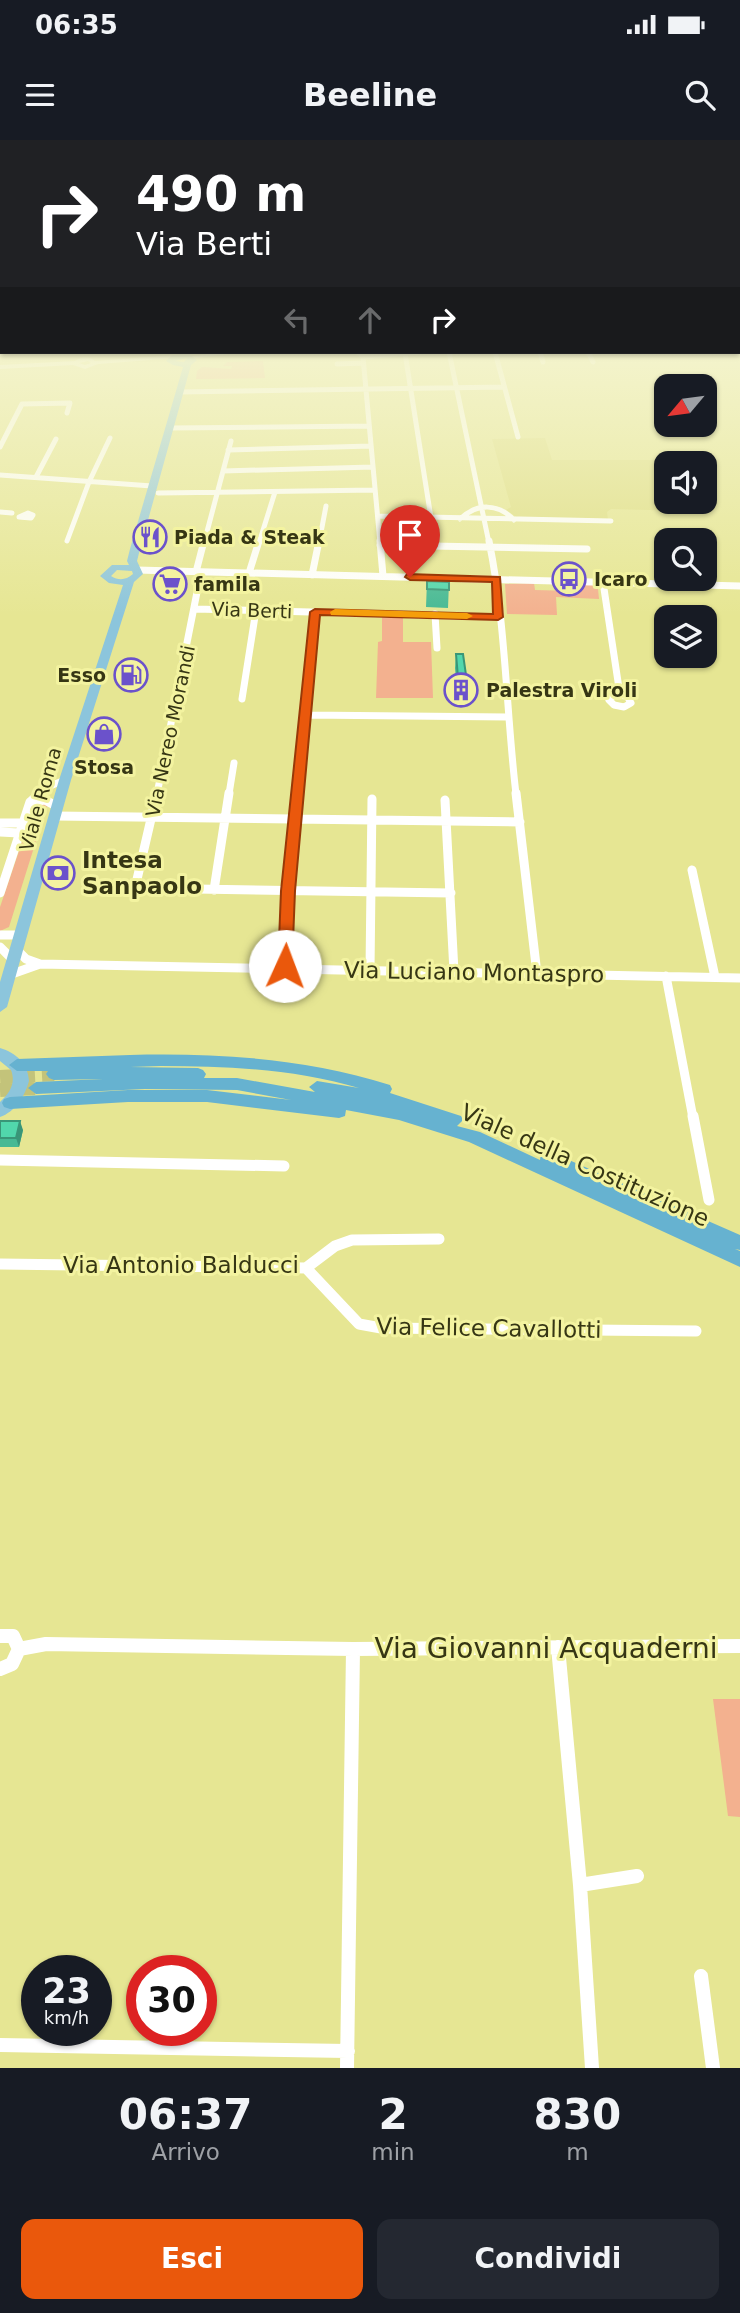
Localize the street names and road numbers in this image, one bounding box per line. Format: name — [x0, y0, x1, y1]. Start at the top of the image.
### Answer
street label: Via Berti — [211, 598, 293, 622]
street label: Via Nereo Morandi — [141, 643, 199, 819]
street label: Viale Roma — [15, 745, 65, 853]
street label: Via Luciano Montaspro — [344, 957, 604, 987]
street label: Viale della Costituzione — [457, 1098, 713, 1232]
street label: Via Antonio Balducci — [63, 1252, 299, 1278]
street label: Via Felice Cavallotti — [376, 1313, 602, 1343]
street label: Via Giovanni Acquaderni — [374, 1632, 718, 1665]

